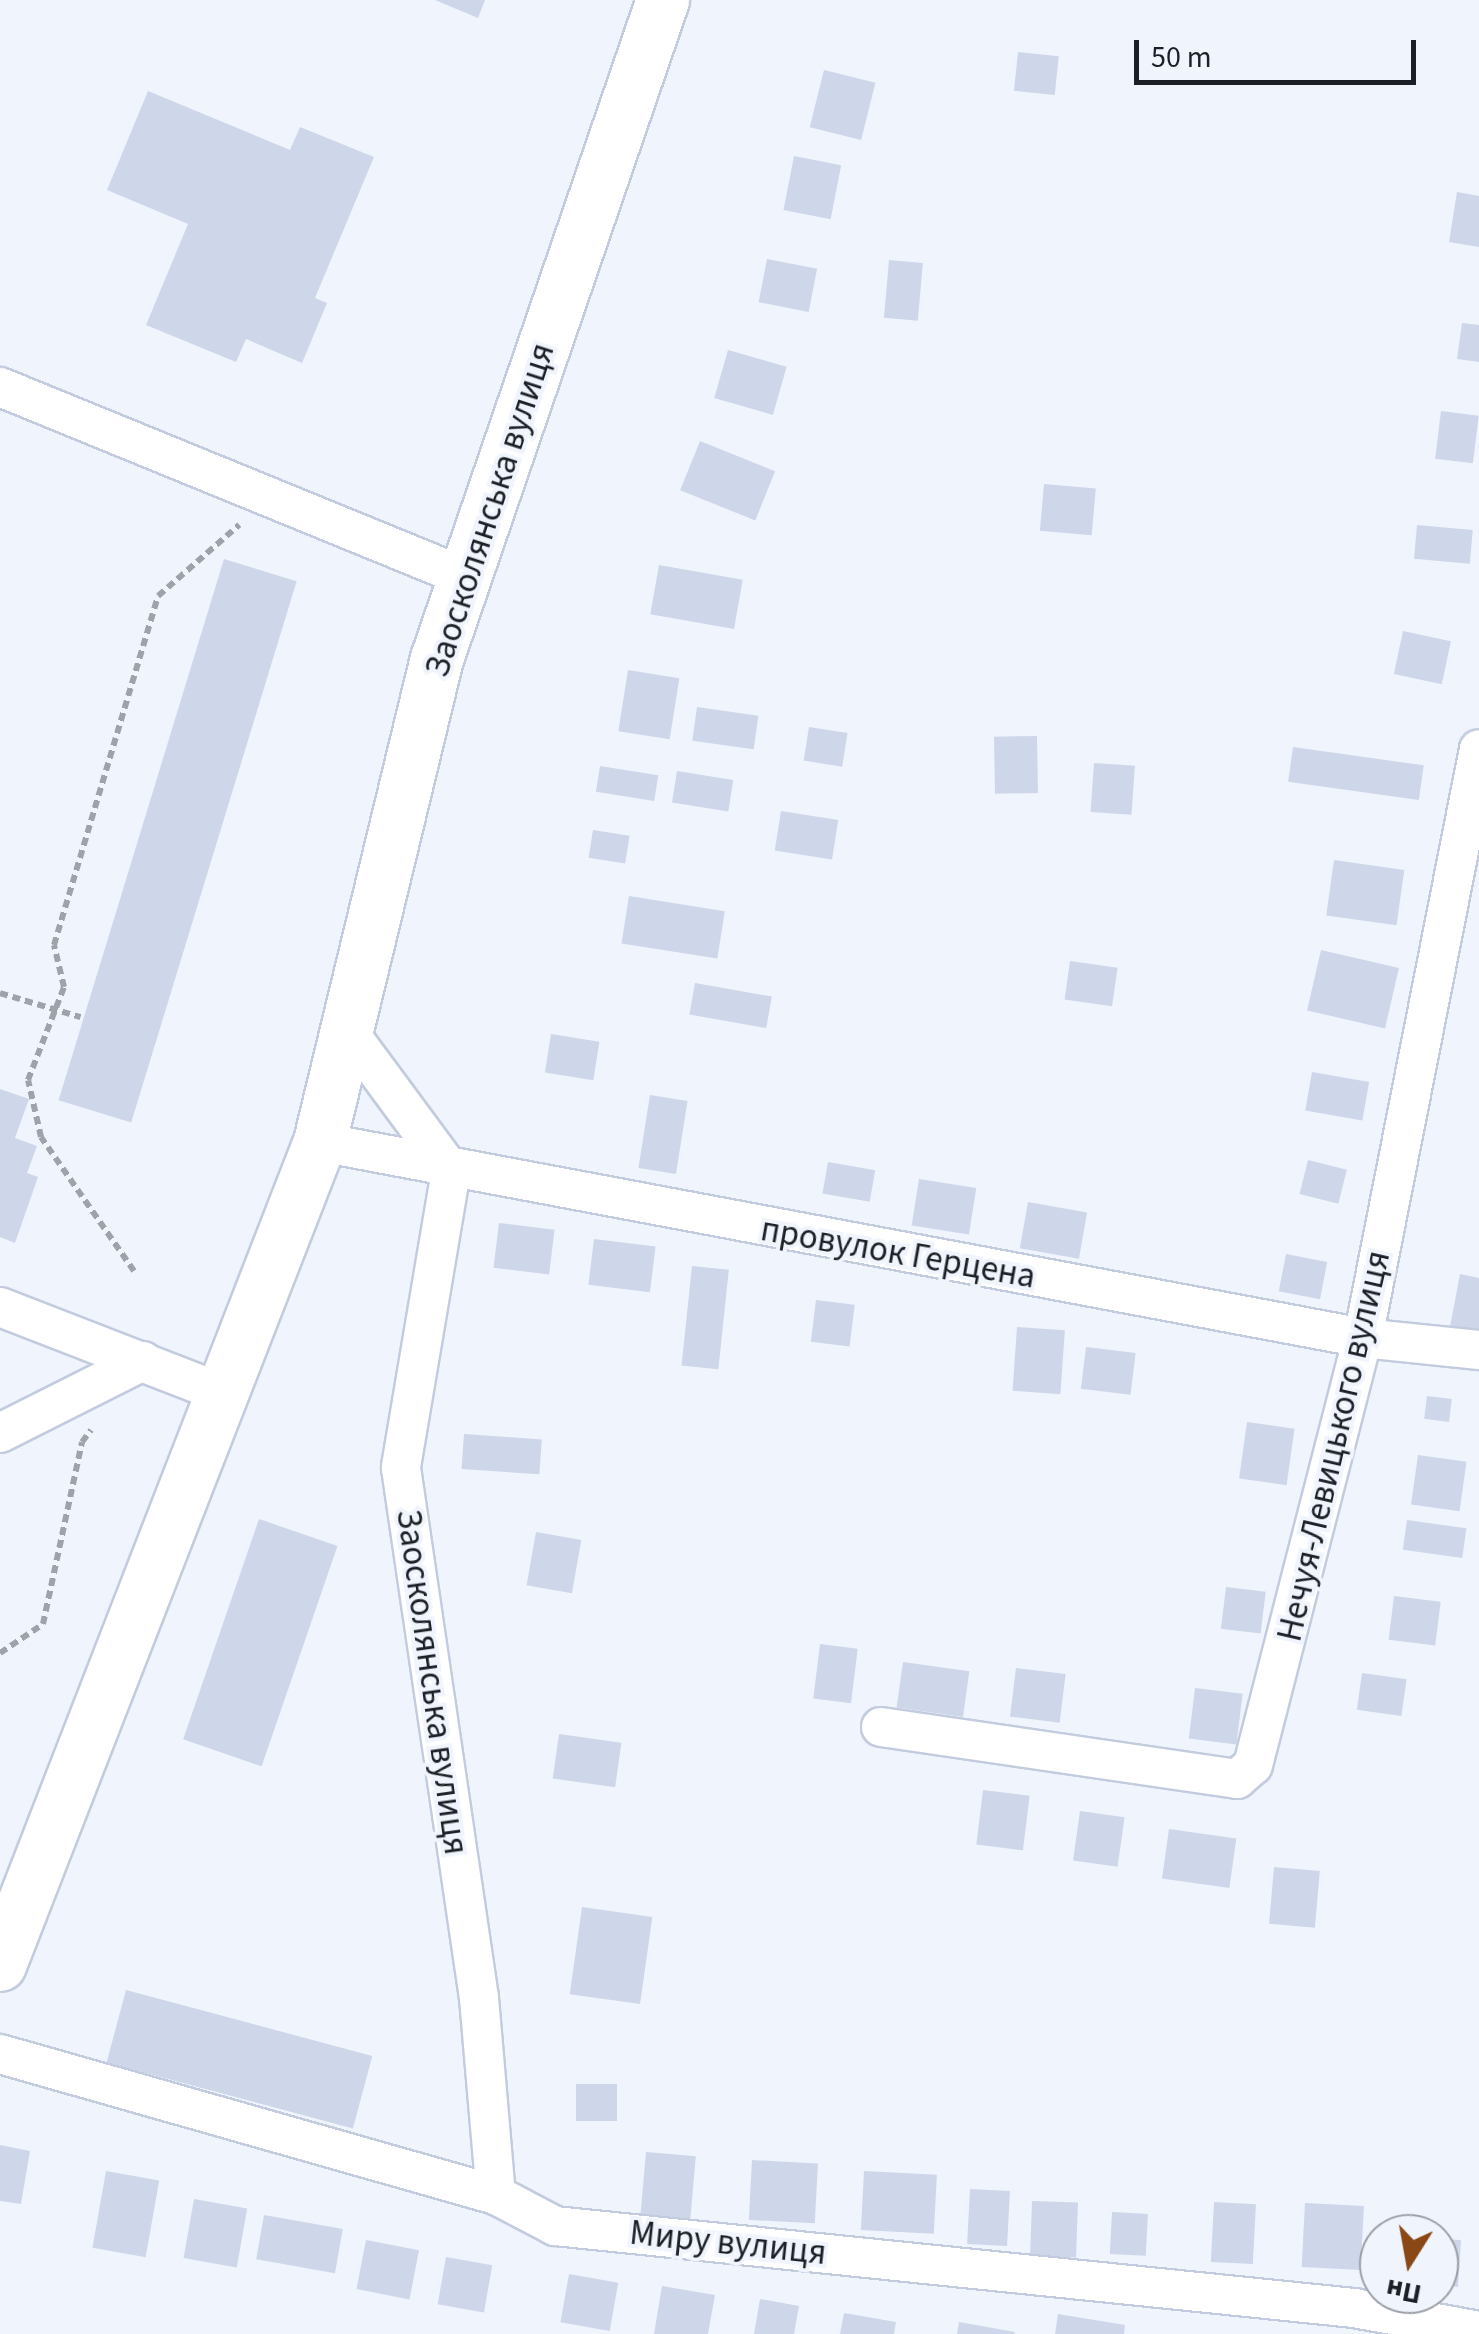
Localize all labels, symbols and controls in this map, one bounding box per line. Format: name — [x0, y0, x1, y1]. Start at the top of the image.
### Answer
scale bar — [1139, 20, 1422, 82]
text: 50 m — [1151, 36, 1212, 79]
street label: Заосколянська вулиця — [416, 338, 564, 682]
street label: провулок Герцена — [757, 1208, 1039, 1298]
street label: Нечуя-Левицького вулиця — [1269, 1246, 1399, 1646]
street label: Заосколянська вулиця — [387, 1507, 477, 1857]
street label: Миру вулиця — [628, 2212, 828, 2274]
north arrow — [1359, 2214, 1459, 2314]
text: Пн — [1383, 2269, 1425, 2314]

